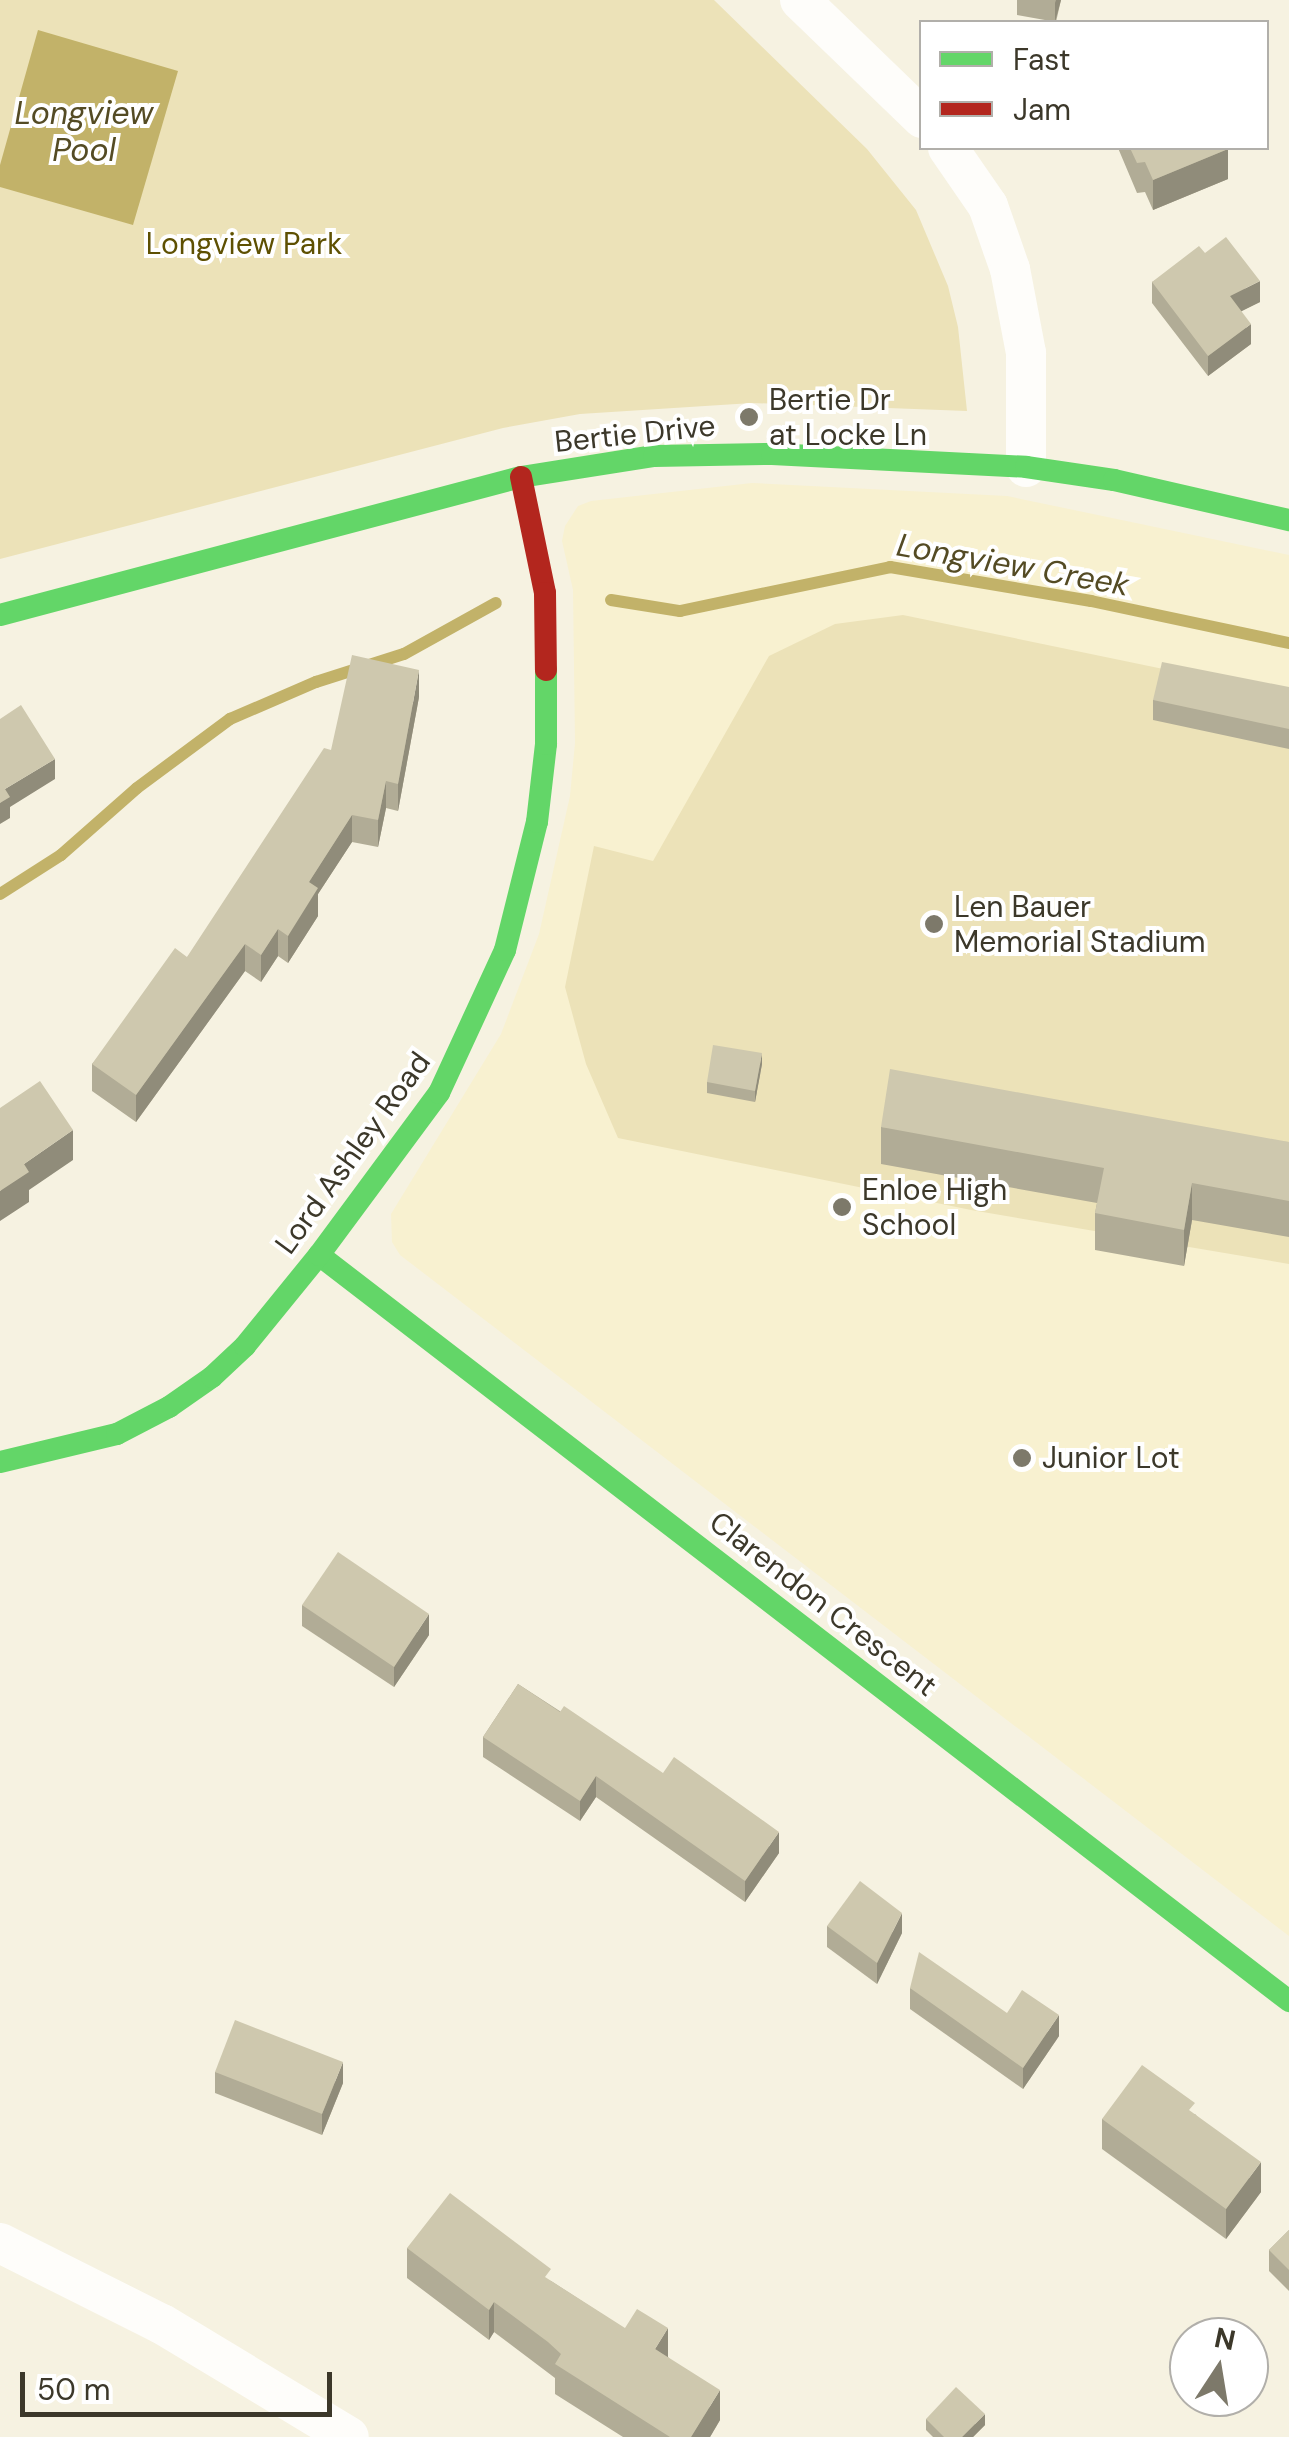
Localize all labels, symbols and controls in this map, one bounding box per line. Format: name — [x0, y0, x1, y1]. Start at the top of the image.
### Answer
legend — [919, 20, 1269, 150]
text: Fast — [1013, 40, 1071, 79]
text: Jam — [1013, 90, 1071, 129]
water label: Longview Pool — [14, 95, 154, 170]
park label: Longview Park — [146, 226, 342, 262]
place label: Bertie Dr at Locke Ln — [769, 382, 927, 452]
marker: Bertie Dr at Locke Ln — [738, 406, 760, 428]
street label: Bertie Drive — [553, 408, 717, 460]
water label: Longview Creek — [894, 526, 1132, 604]
place label: Len Bauer Memorial Stadium — [954, 889, 1205, 960]
marker: Len Bauer Memorial Stadium — [923, 913, 945, 935]
street label: Lord Ashley Road — [268, 1045, 438, 1261]
place label: Enloe High School — [862, 1172, 1007, 1242]
marker: Enloe High School — [831, 1196, 853, 1218]
place label: Junior Lot — [1042, 1440, 1180, 1476]
marker: Junior Lot — [1011, 1447, 1033, 1469]
street label: Clarendon Crescent — [702, 1504, 944, 1704]
north arrow — [1169, 2317, 1269, 2417]
text: N — [1211, 2319, 1239, 2359]
scale bar — [25, 2352, 338, 2414]
text: 50 m — [37, 2370, 111, 2409]

